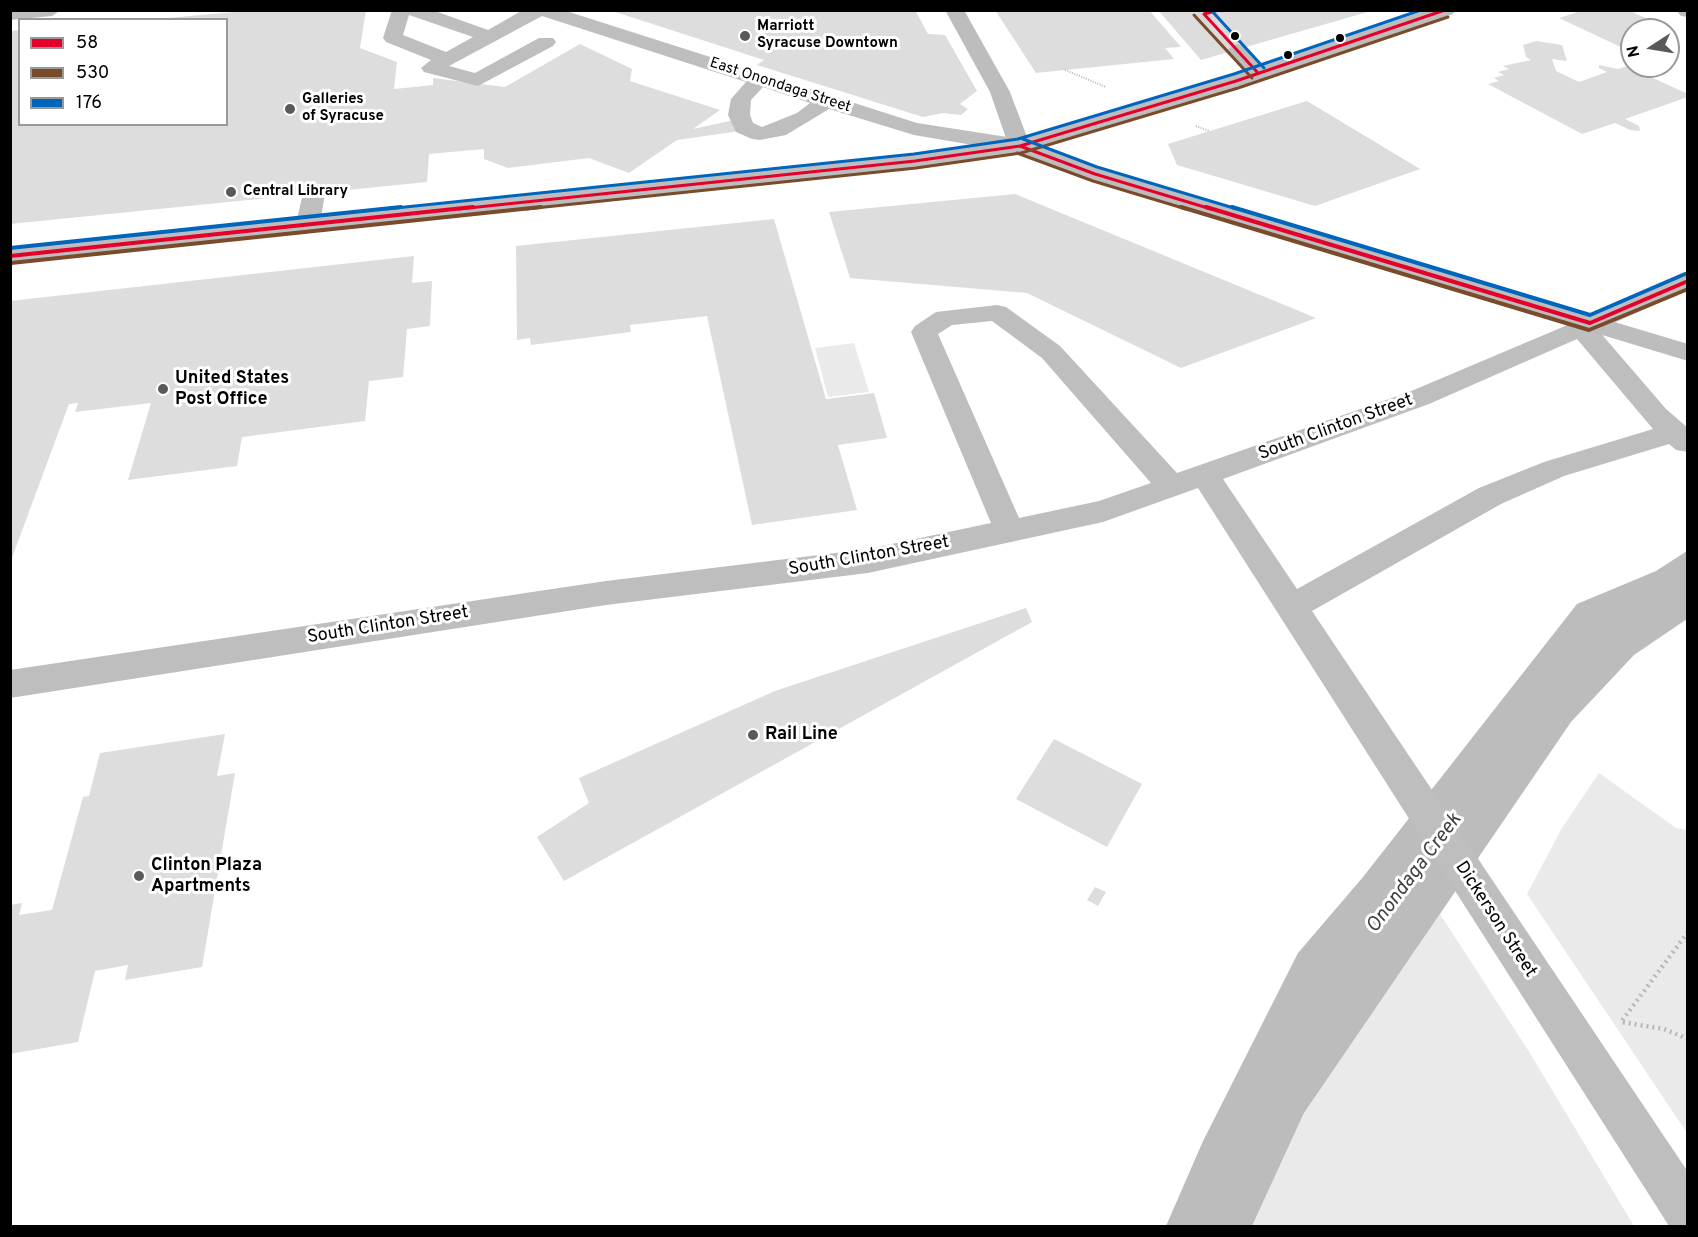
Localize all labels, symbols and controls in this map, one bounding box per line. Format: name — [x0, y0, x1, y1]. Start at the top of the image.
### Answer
legend — [18, 18, 228, 126]
place label: Marriott Syracuse Downtown — [757, 18, 898, 53]
north arrow — [1620, 18, 1680, 78]
marker: Marriott Syracuse Downtown — [738, 29, 752, 43]
unlabelled marker — [1229, 30, 1241, 42]
text: 58 — [76, 32, 98, 55]
unlabelled marker — [1334, 32, 1346, 44]
text: N — [1623, 44, 1645, 59]
unlabelled marker — [1282, 49, 1294, 61]
street label: East Onondaga Street — [707, 55, 853, 117]
text: 530 — [76, 62, 109, 85]
place label: Galleries of Syracuse — [302, 91, 384, 126]
text: 176 — [76, 92, 102, 115]
marker: Galleries of Syracuse — [283, 102, 297, 116]
place label: Central Library — [243, 183, 348, 201]
marker: Central Library — [224, 185, 238, 199]
place label: United States Post Office — [175, 368, 289, 410]
marker: United States Post Office — [156, 382, 170, 396]
street label: South Clinton Street — [1256, 390, 1416, 466]
street label: South Clinton Street — [787, 532, 951, 582]
street label: South Clinton Street — [306, 603, 470, 649]
place label: Rail Line — [765, 724, 838, 746]
marker: Rail Line — [746, 728, 760, 742]
water label: Onondaga Creek — [1362, 809, 1468, 939]
place label: Clinton Plaza Apartments — [151, 855, 262, 898]
street label: Dickerson Street — [1450, 858, 1540, 982]
marker: Clinton Plaza Apartments — [132, 869, 146, 883]

